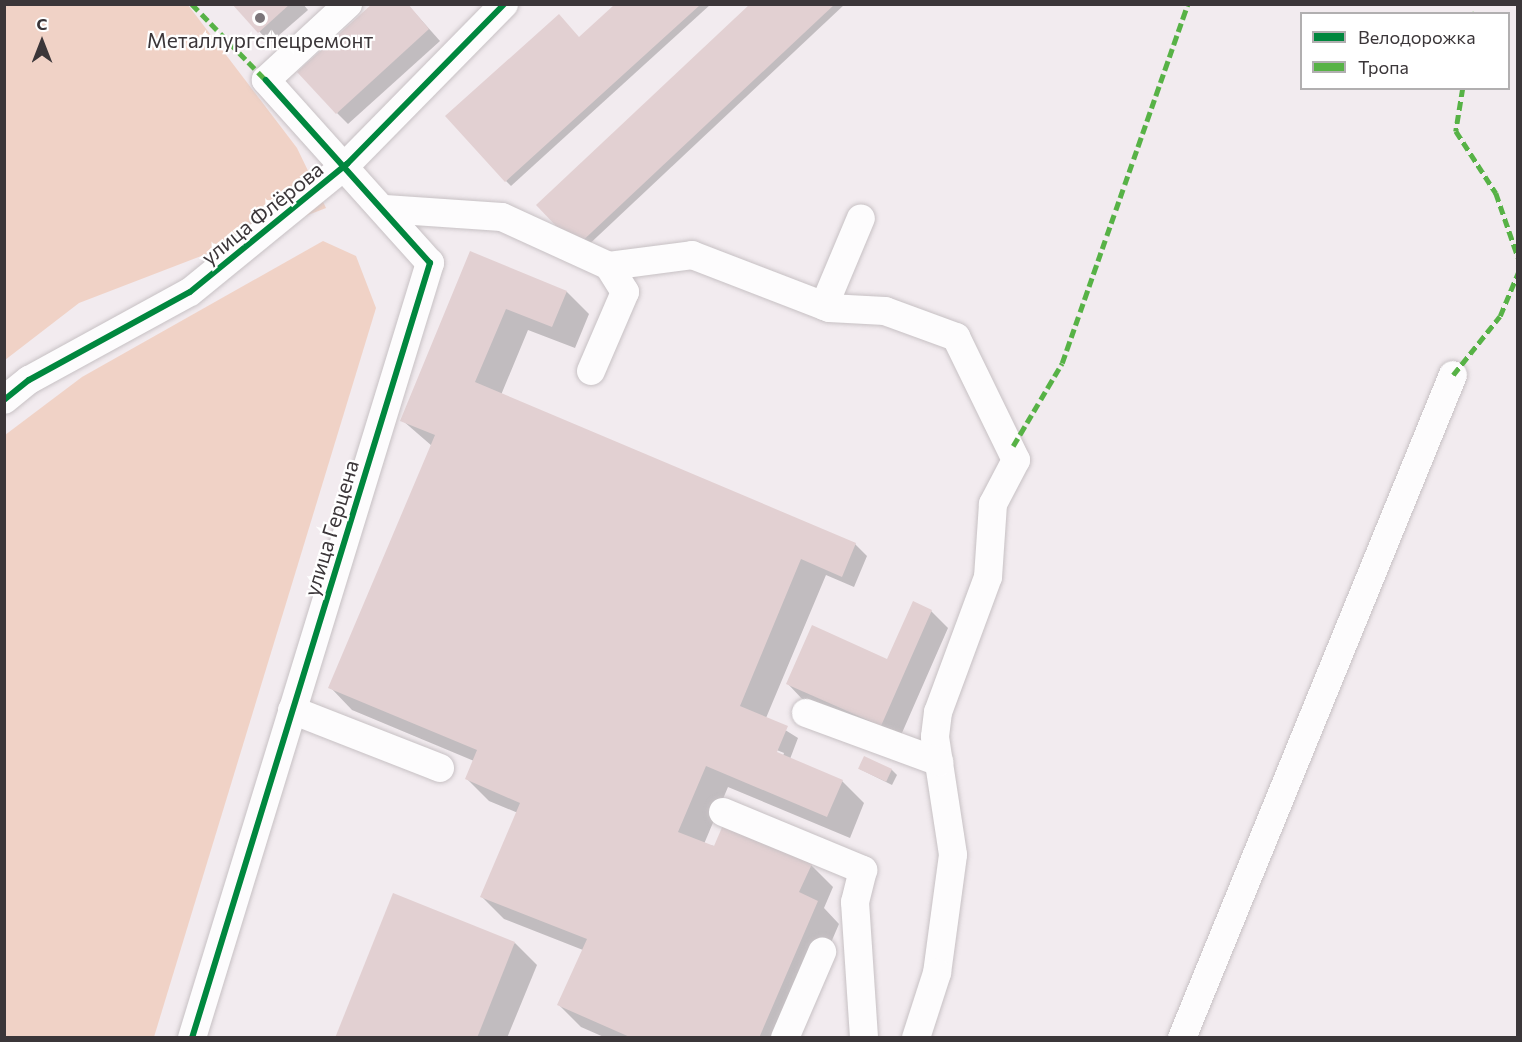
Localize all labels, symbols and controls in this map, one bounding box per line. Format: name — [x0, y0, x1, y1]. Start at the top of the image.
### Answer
marker: Металлургспецремонт — [253, 11, 267, 25]
north arrow — [12, 12, 72, 72]
legend — [1300, 12, 1510, 90]
text: С — [37, 14, 47, 33]
text: Велодорожка — [1358, 26, 1476, 48]
place label: Металлургспецремонт — [147, 27, 373, 53]
text: Тропа — [1358, 56, 1409, 78]
street label: улица Флёрова — [196, 156, 328, 270]
street label: улица Герцена — [298, 457, 364, 599]

